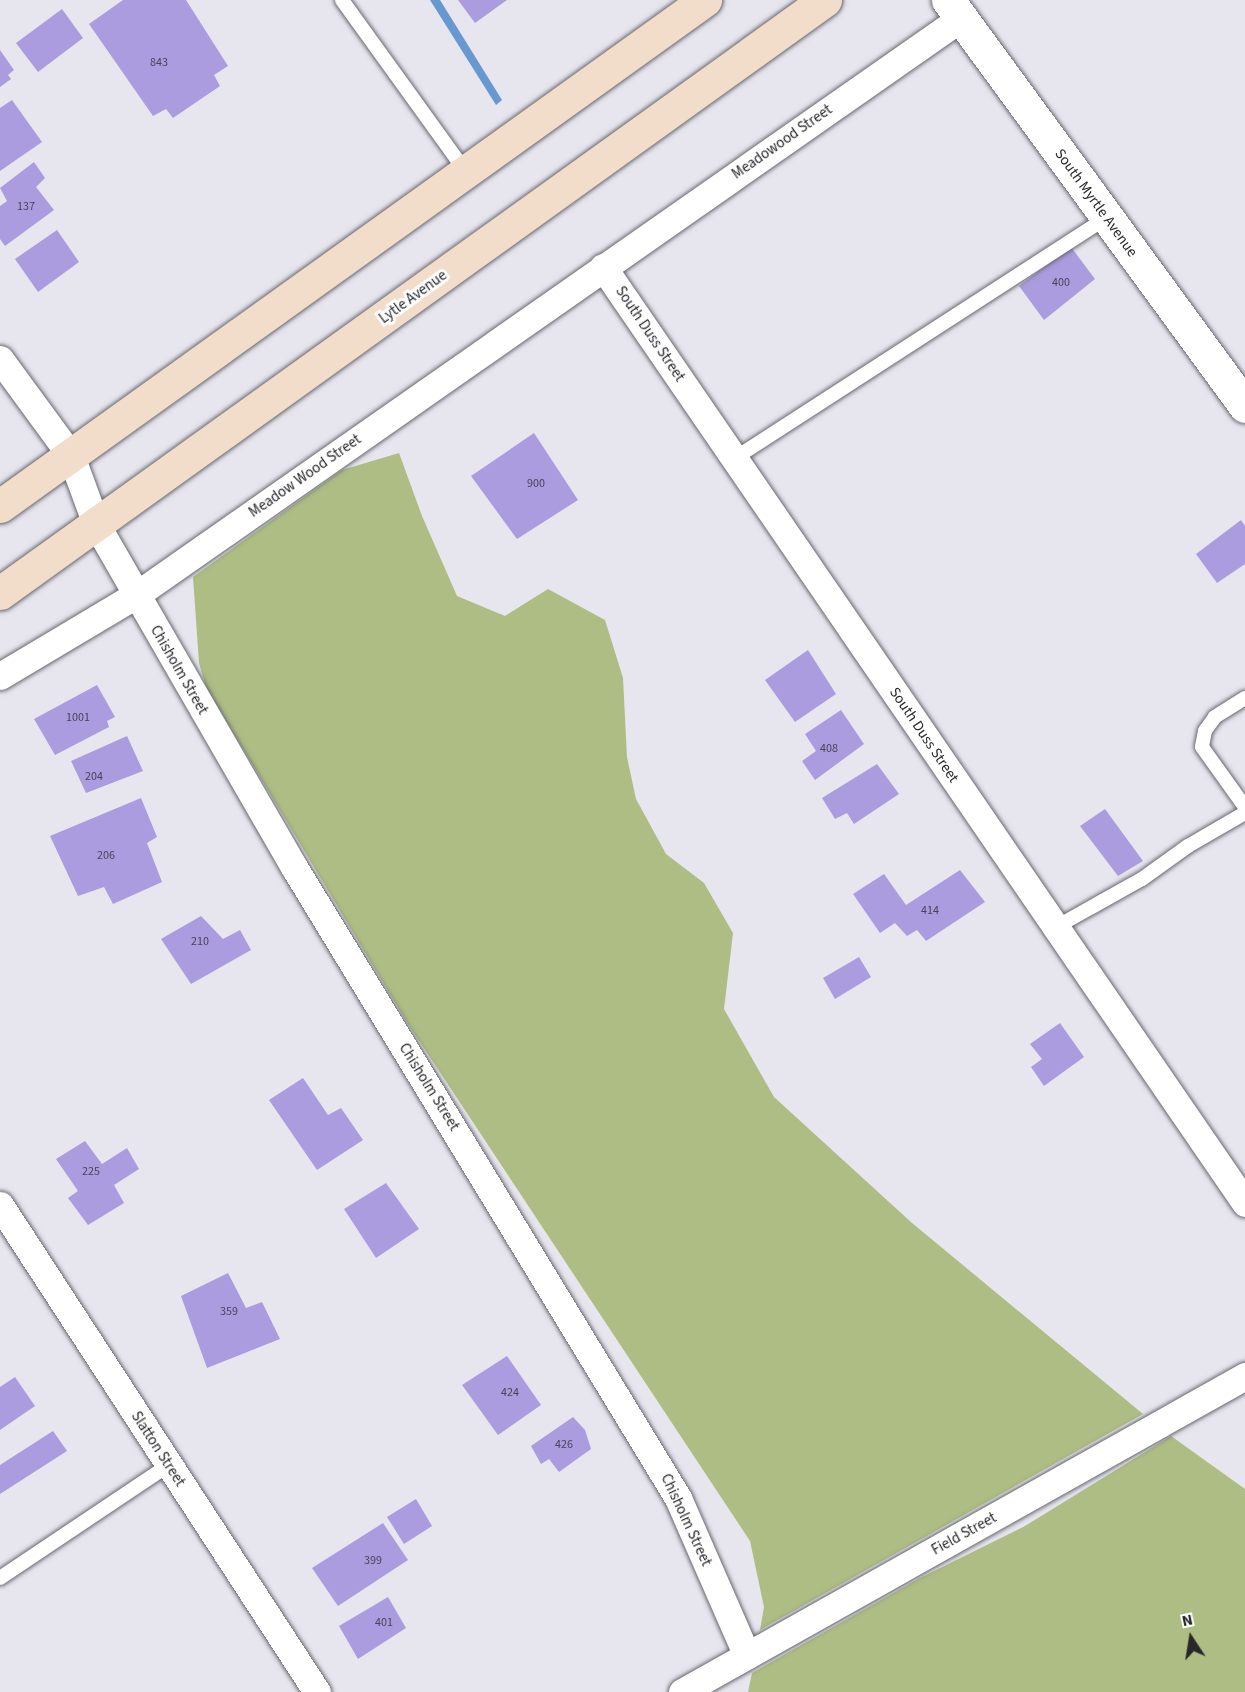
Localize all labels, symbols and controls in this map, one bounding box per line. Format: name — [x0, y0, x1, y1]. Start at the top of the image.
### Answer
house number: 843 — [150, 56, 168, 70]
street label: Meadowood Street — [729, 101, 835, 183]
street label: South Myrtle Avenue — [1051, 145, 1141, 261]
house number: 137 — [17, 200, 35, 214]
street label: Lytle Avenue — [376, 266, 450, 328]
house number: 400 — [1052, 276, 1070, 290]
street label: South Duss Street — [611, 283, 689, 385]
street label: Meadow Wood Street — [245, 431, 365, 521]
house number: 900 — [527, 477, 545, 491]
street label: Chisholm Street — [146, 622, 212, 718]
street label: South Duss Street — [885, 684, 963, 786]
house number: 1001 — [66, 711, 90, 725]
house number: 408 — [820, 742, 838, 756]
house number: 204 — [85, 770, 103, 784]
house number: 206 — [97, 849, 115, 863]
house number: 414 — [921, 904, 939, 918]
house number: 210 — [191, 935, 209, 949]
street label: Chisholm Street — [395, 1040, 463, 1134]
house number: 225 — [82, 1165, 100, 1179]
house number: 359 — [220, 1305, 238, 1319]
house number: 424 — [501, 1386, 519, 1400]
street label: Slatton Street — [127, 1408, 189, 1490]
house number: 426 — [555, 1438, 573, 1452]
street label: Chisholm Street — [657, 1471, 715, 1569]
street label: Field Street — [928, 1509, 1000, 1559]
house number: 399 — [364, 1554, 382, 1568]
north arrow — [1161, 1608, 1221, 1668]
text: N — [1180, 1609, 1195, 1632]
house number: 401 — [375, 1616, 393, 1630]

